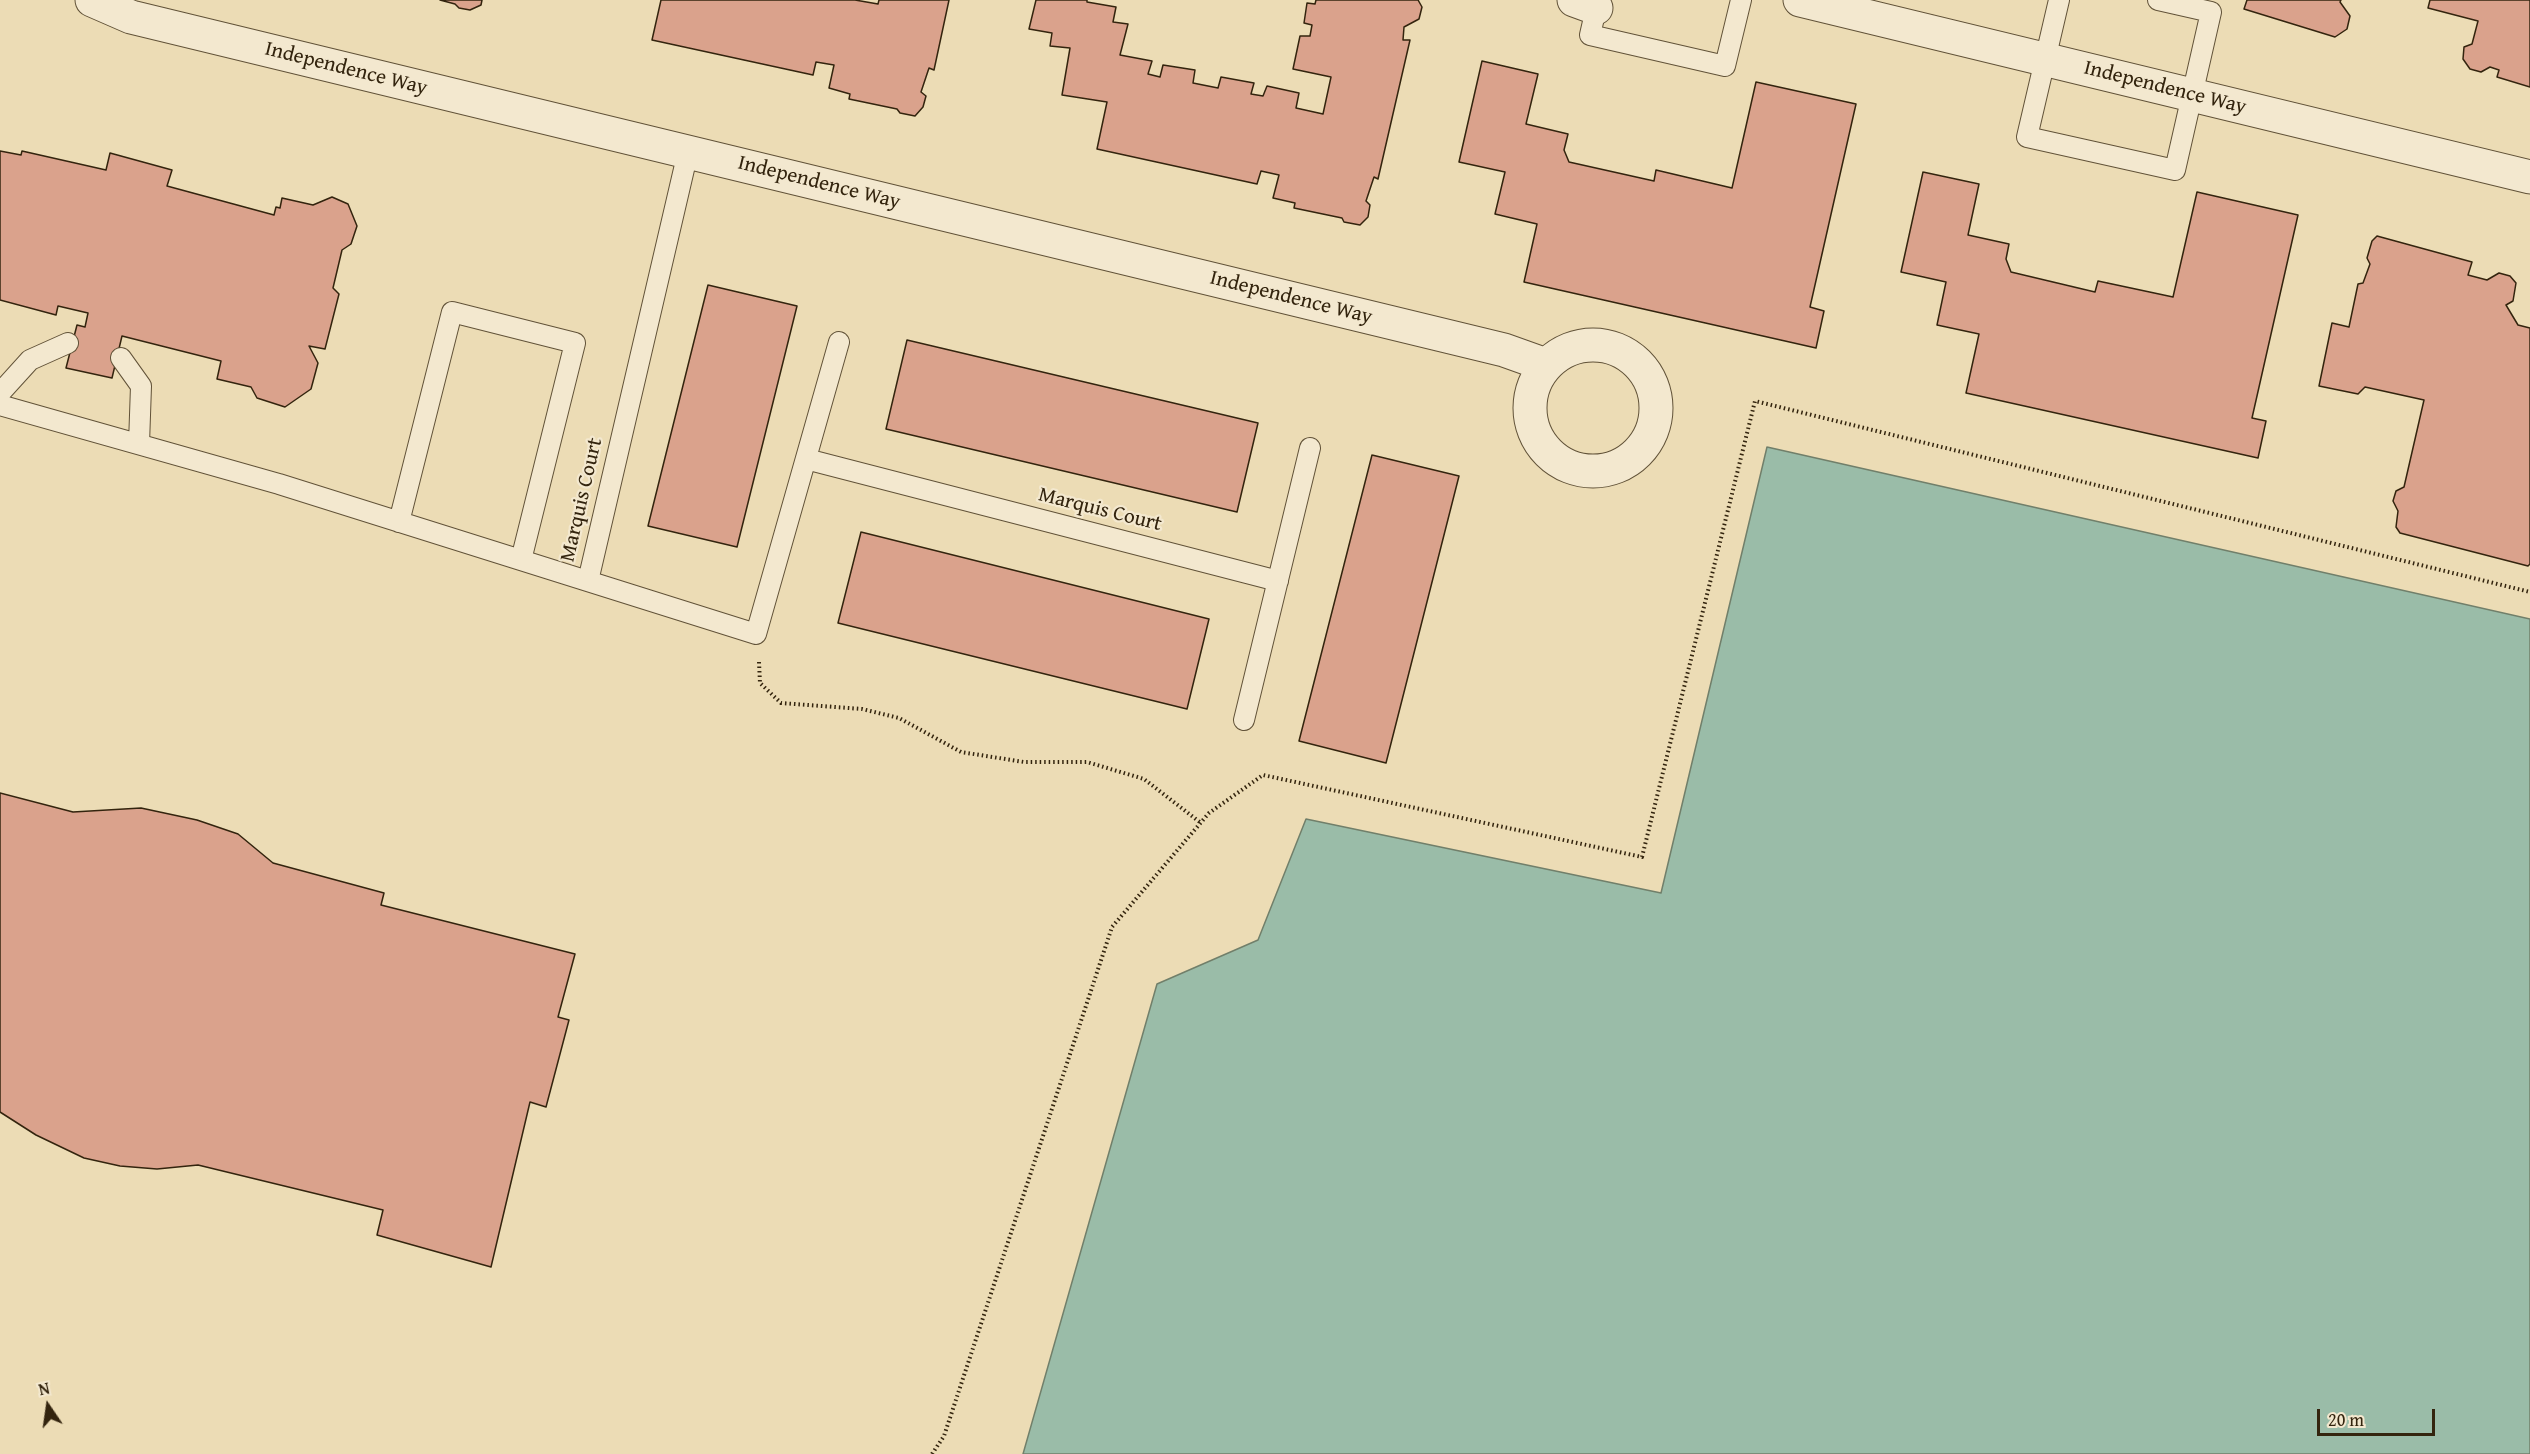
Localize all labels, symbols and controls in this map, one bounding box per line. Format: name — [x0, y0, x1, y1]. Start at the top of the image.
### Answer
street label: Independence Way — [262, 37, 430, 101]
street label: Independence Way — [2081, 56, 2249, 120]
street label: Independence Way — [735, 151, 903, 215]
street label: Independence Way — [1207, 266, 1375, 330]
street label: Marquis Court — [556, 436, 608, 564]
street label: Marquis Court — [1036, 482, 1164, 538]
north arrow — [18, 1376, 78, 1436]
text: N — [36, 1376, 52, 1401]
scale bar — [2320, 1397, 2438, 1435]
text: 20 m — [2328, 1406, 2364, 1433]

